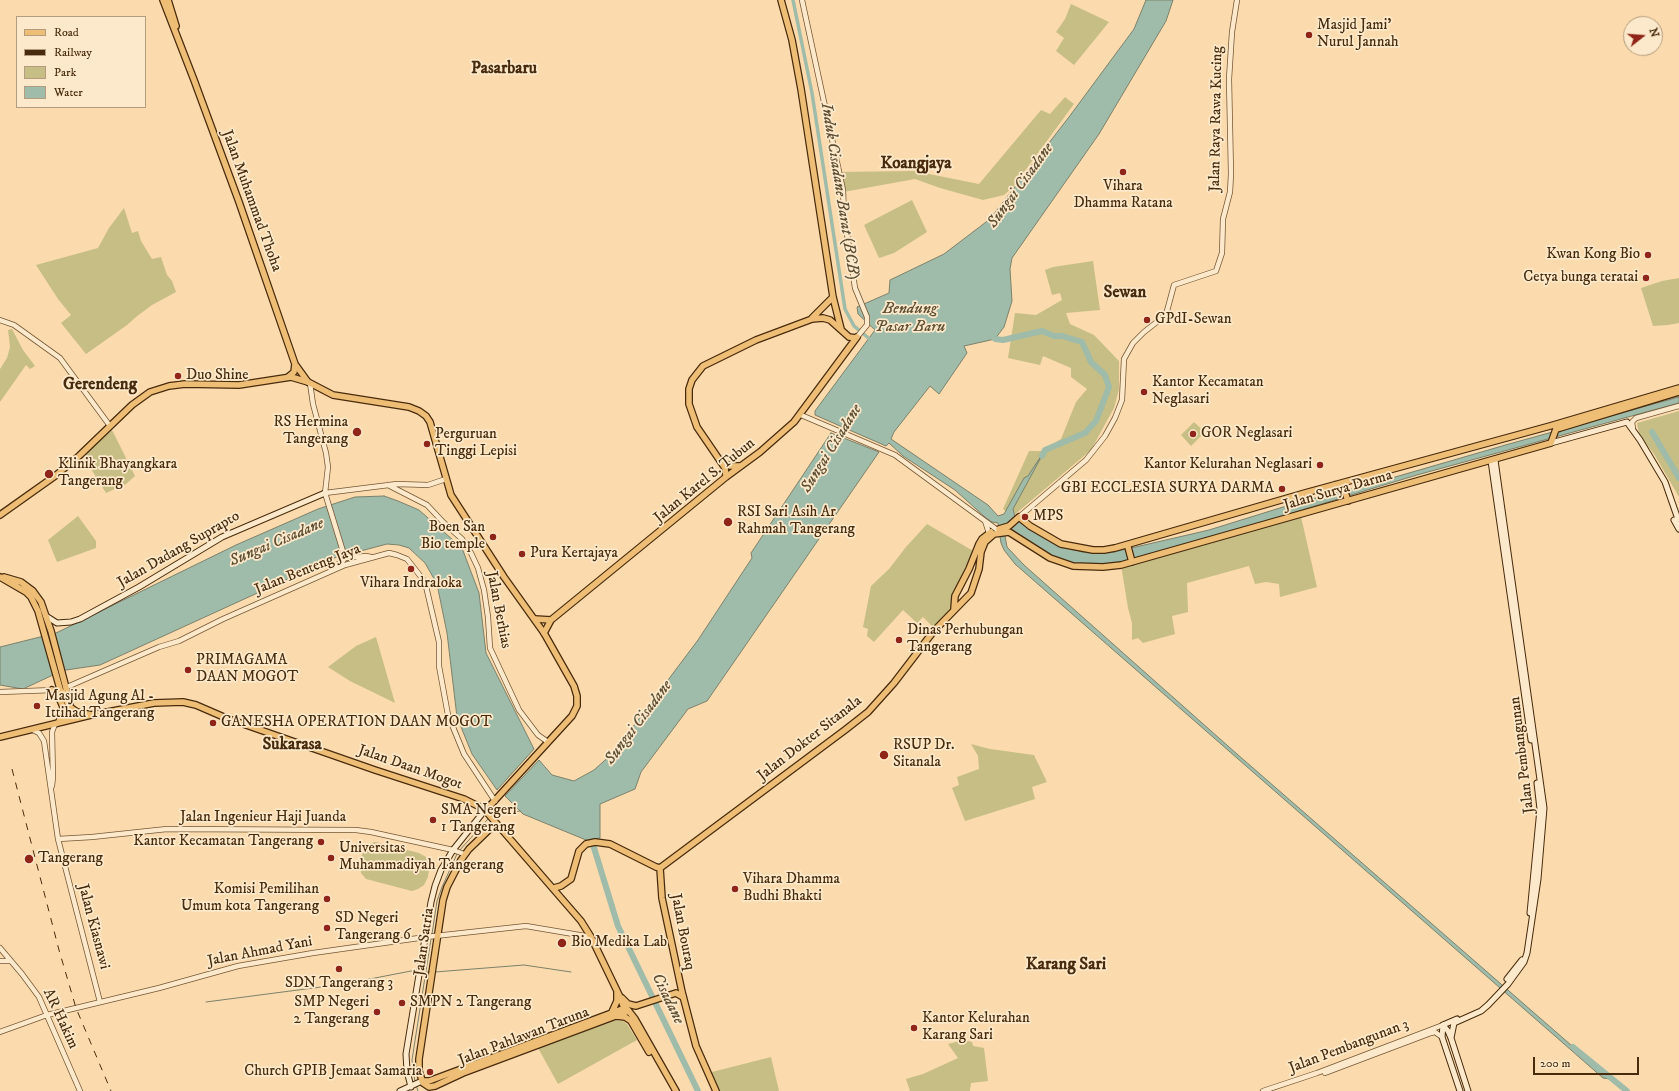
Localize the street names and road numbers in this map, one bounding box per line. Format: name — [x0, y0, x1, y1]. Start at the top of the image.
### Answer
street label: Jalan Raya Rawa Kucing — [1207, 46, 1227, 192]
street label: Jalan Muhammad Thoha — [217, 128, 285, 274]
street label: Jalan Karel S. Tubun — [651, 435, 759, 527]
street label: Jalan Surya Darma — [1282, 467, 1394, 515]
street label: Jalan Dadang Suprapto — [115, 508, 243, 592]
street label: Jalan Benteng Jaya — [253, 541, 363, 599]
street label: Jalan Berhias — [482, 570, 514, 650]
street label: Jalan Dokter Sitanala — [754, 693, 866, 785]
street label: Jalan Pembangunan — [1507, 695, 1539, 815]
street label: Jalan Daan Mogot — [355, 742, 465, 794]
street label: Jalan Ingenieur Haji Juanda — [180, 809, 346, 827]
street label: Jalan Kiasnawi — [73, 882, 113, 972]
street label: Jalan Bouraq — [666, 892, 698, 972]
street label: Jalan Satria — [411, 907, 439, 977]
street label: Jalan Ahmad Yani — [206, 933, 314, 971]
street label: AR Hakim — [38, 986, 82, 1052]
street label: Jalan Pahlawan Taruna — [456, 1004, 592, 1070]
street label: Jalan Pembangunan 3 — [1287, 1016, 1411, 1078]

